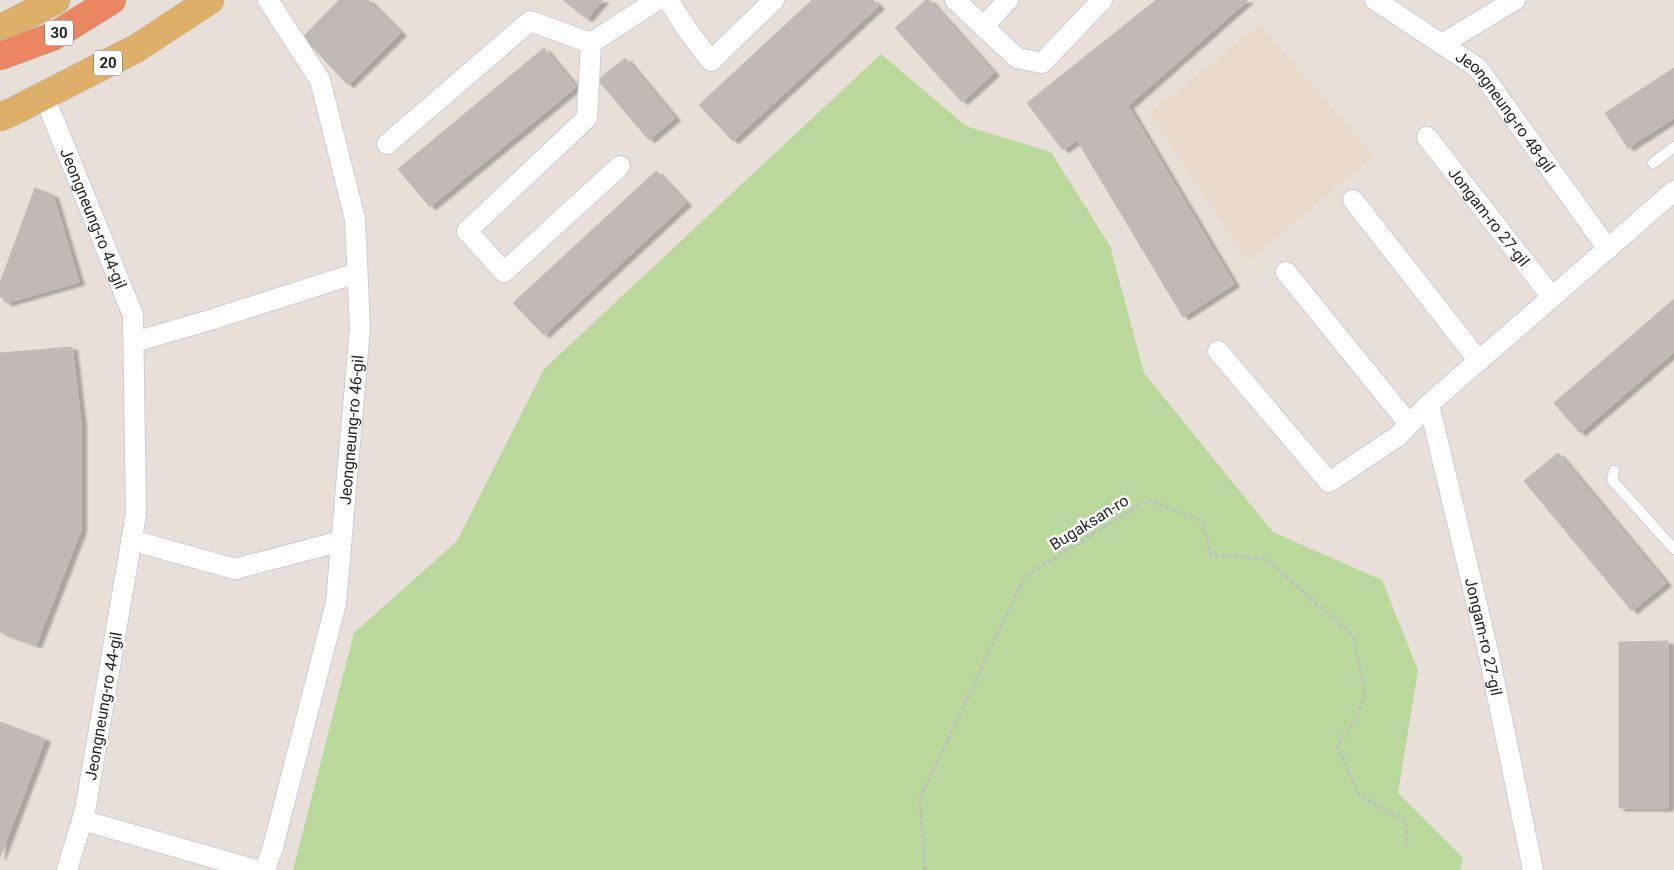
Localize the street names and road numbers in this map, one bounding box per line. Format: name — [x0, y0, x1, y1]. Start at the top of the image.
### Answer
road number: 30 — [45, 20, 73, 46]
street label: Jeongneung-ro 48-gil — [1452, 47, 1559, 176]
road number: 20 — [94, 50, 122, 76]
street label: Jeongneung-ro 44-gil — [56, 145, 130, 292]
street label: Jongam-ro 27-gil — [1444, 164, 1533, 270]
street label: Jeongneung-ro 46-gil — [336, 354, 368, 506]
street label: Bugaksan-ro — [1046, 491, 1132, 554]
street label: Jongam-ro 27-gil — [1461, 576, 1506, 697]
street label: Jeongneung-ro 44-gil — [81, 630, 126, 782]

